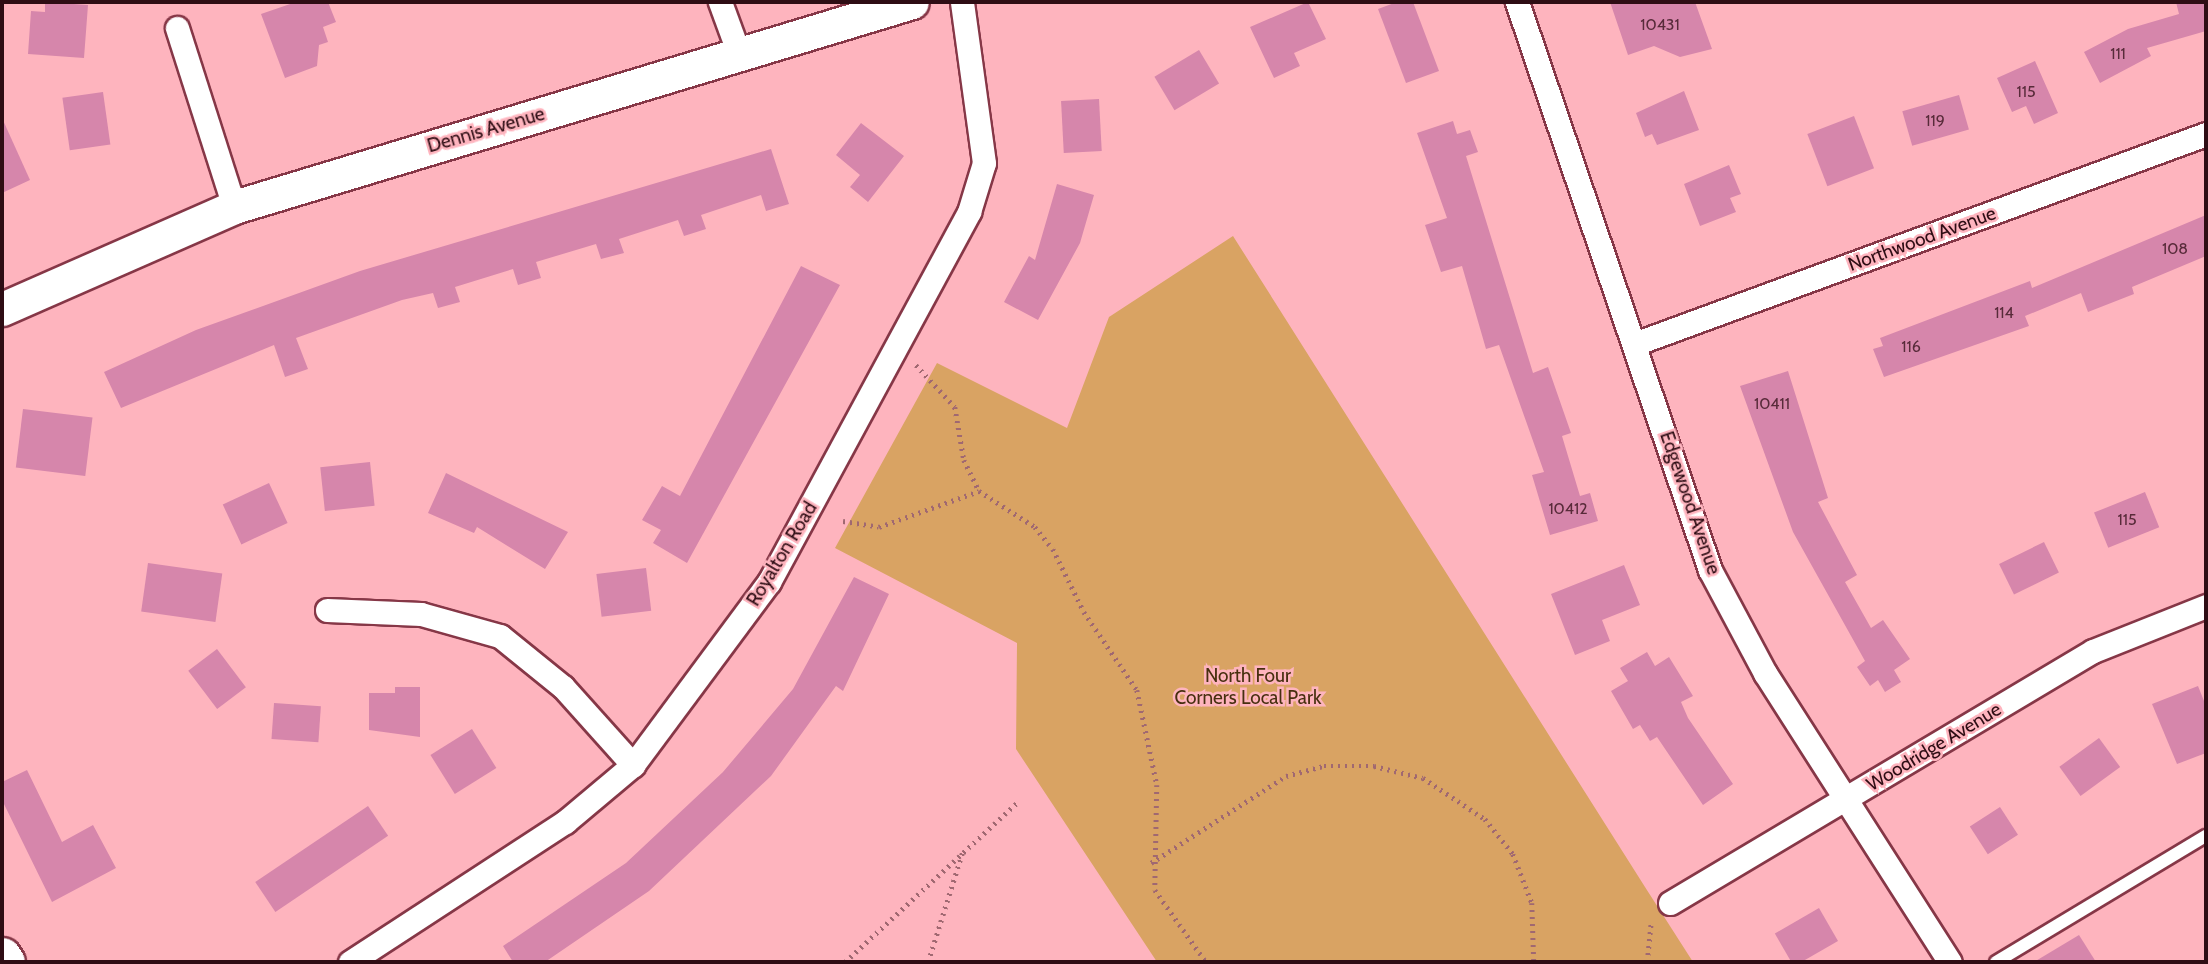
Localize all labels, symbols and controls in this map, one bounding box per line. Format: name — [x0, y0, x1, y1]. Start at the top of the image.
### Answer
house number: 10431 — [1640, 15, 1680, 35]
house number: 111 — [2110, 44, 2126, 64]
house number: 115 — [2016, 82, 2036, 102]
street label: Dennis Avenue — [425, 102, 547, 158]
house number: 119 — [1925, 111, 1945, 131]
street label: Northwood Avenue — [1845, 202, 1999, 276]
house number: 108 — [2162, 239, 2188, 259]
house number: 114 — [1994, 303, 2014, 323]
house number: 116 — [1901, 337, 1921, 357]
house number: 10411 — [1754, 394, 1790, 414]
street label: Edgewood Avenue — [1655, 429, 1725, 577]
street label: Royalton Road — [742, 498, 822, 610]
house number: 10412 — [1548, 499, 1588, 519]
house number: 115 — [2117, 510, 2137, 530]
park label: North Four Corners Local Park — [1175, 665, 1321, 709]
street label: Woodridge Avenue — [1863, 698, 2005, 796]

